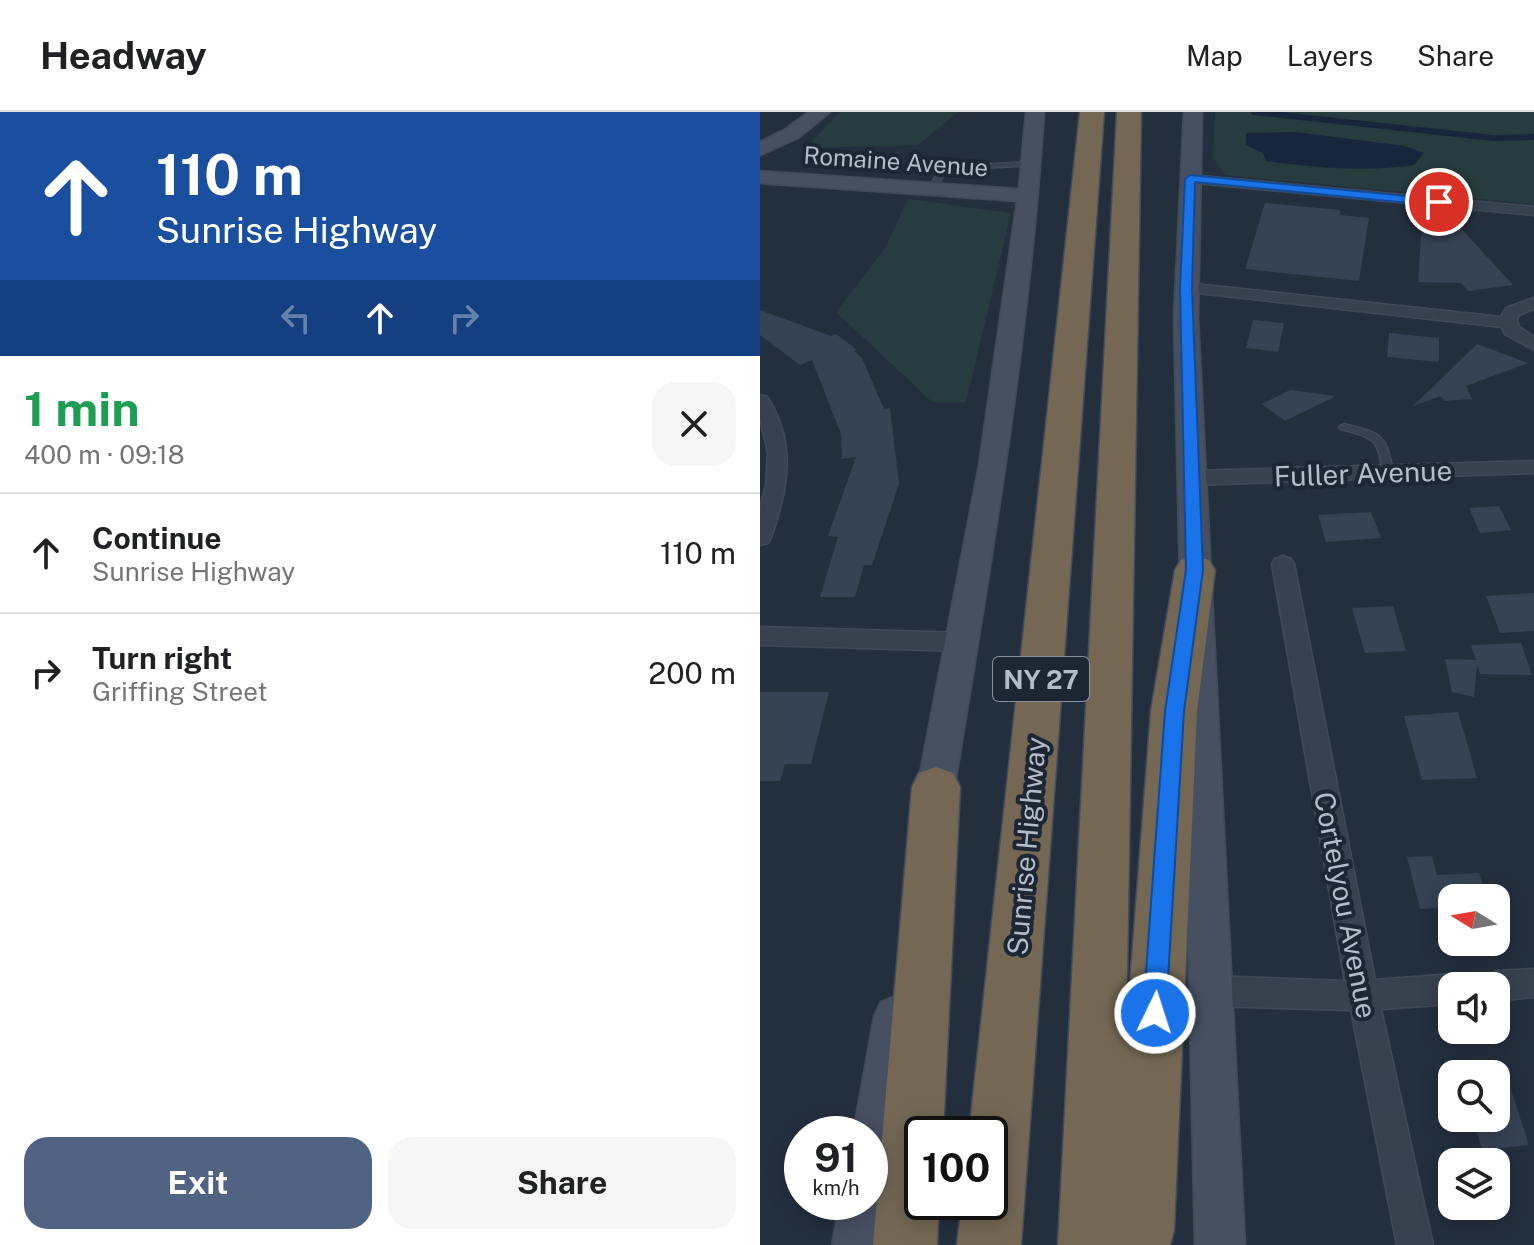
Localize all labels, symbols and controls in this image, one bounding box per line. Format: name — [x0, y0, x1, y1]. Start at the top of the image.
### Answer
text: Headway — [40, 33, 207, 78]
text: Map — [1186, 39, 1243, 72]
text: Layers — [1287, 39, 1373, 72]
text: Share — [1417, 39, 1494, 72]
street label: Romaine Avenue — [803, 141, 989, 181]
text: 110 m — [156, 142, 303, 208]
icon: ahead — [24, 144, 128, 248]
pin — [1405, 168, 1473, 236]
icon: arrive — [1417, 180, 1461, 224]
text: Sunrise Highway — [156, 209, 437, 251]
icon: left — [274, 296, 318, 340]
icon: ahead — [358, 296, 402, 340]
icon: right — [442, 296, 486, 340]
text: 1 min — [24, 380, 140, 437]
button: close — [652, 382, 736, 466]
text: 400 m · 09:18 — [24, 439, 185, 470]
street label: Fuller Avenue — [1273, 453, 1453, 493]
text: Continue — [92, 520, 222, 556]
icon: ahead — [24, 531, 68, 575]
text: 110 m — [660, 535, 736, 571]
text: Sunrise Highway — [92, 556, 295, 587]
text: Turn right — [92, 640, 232, 676]
icon: right — [24, 651, 68, 695]
text: 200 m — [648, 655, 736, 691]
road number: NY 27 — [993, 657, 1089, 701]
text: Griffing Street — [92, 676, 268, 707]
street label: Sunrise Highway — [1000, 736, 1052, 956]
street label: Cortelyou Avenue — [1308, 789, 1384, 1021]
north arrow — [1438, 884, 1510, 956]
map controls — [1438, 884, 1510, 1220]
position arrow — [1113, 971, 1197, 1055]
button: sound — [1438, 972, 1510, 1044]
button: search — [1438, 1060, 1510, 1132]
speed limit sign: 100 — [904, 1116, 1008, 1220]
text: 91 — [814, 1134, 858, 1181]
button: Exit — [24, 1137, 372, 1229]
button: Share — [388, 1137, 736, 1229]
button: layers — [1438, 1148, 1510, 1220]
text: km/h — [812, 1176, 860, 1200]

